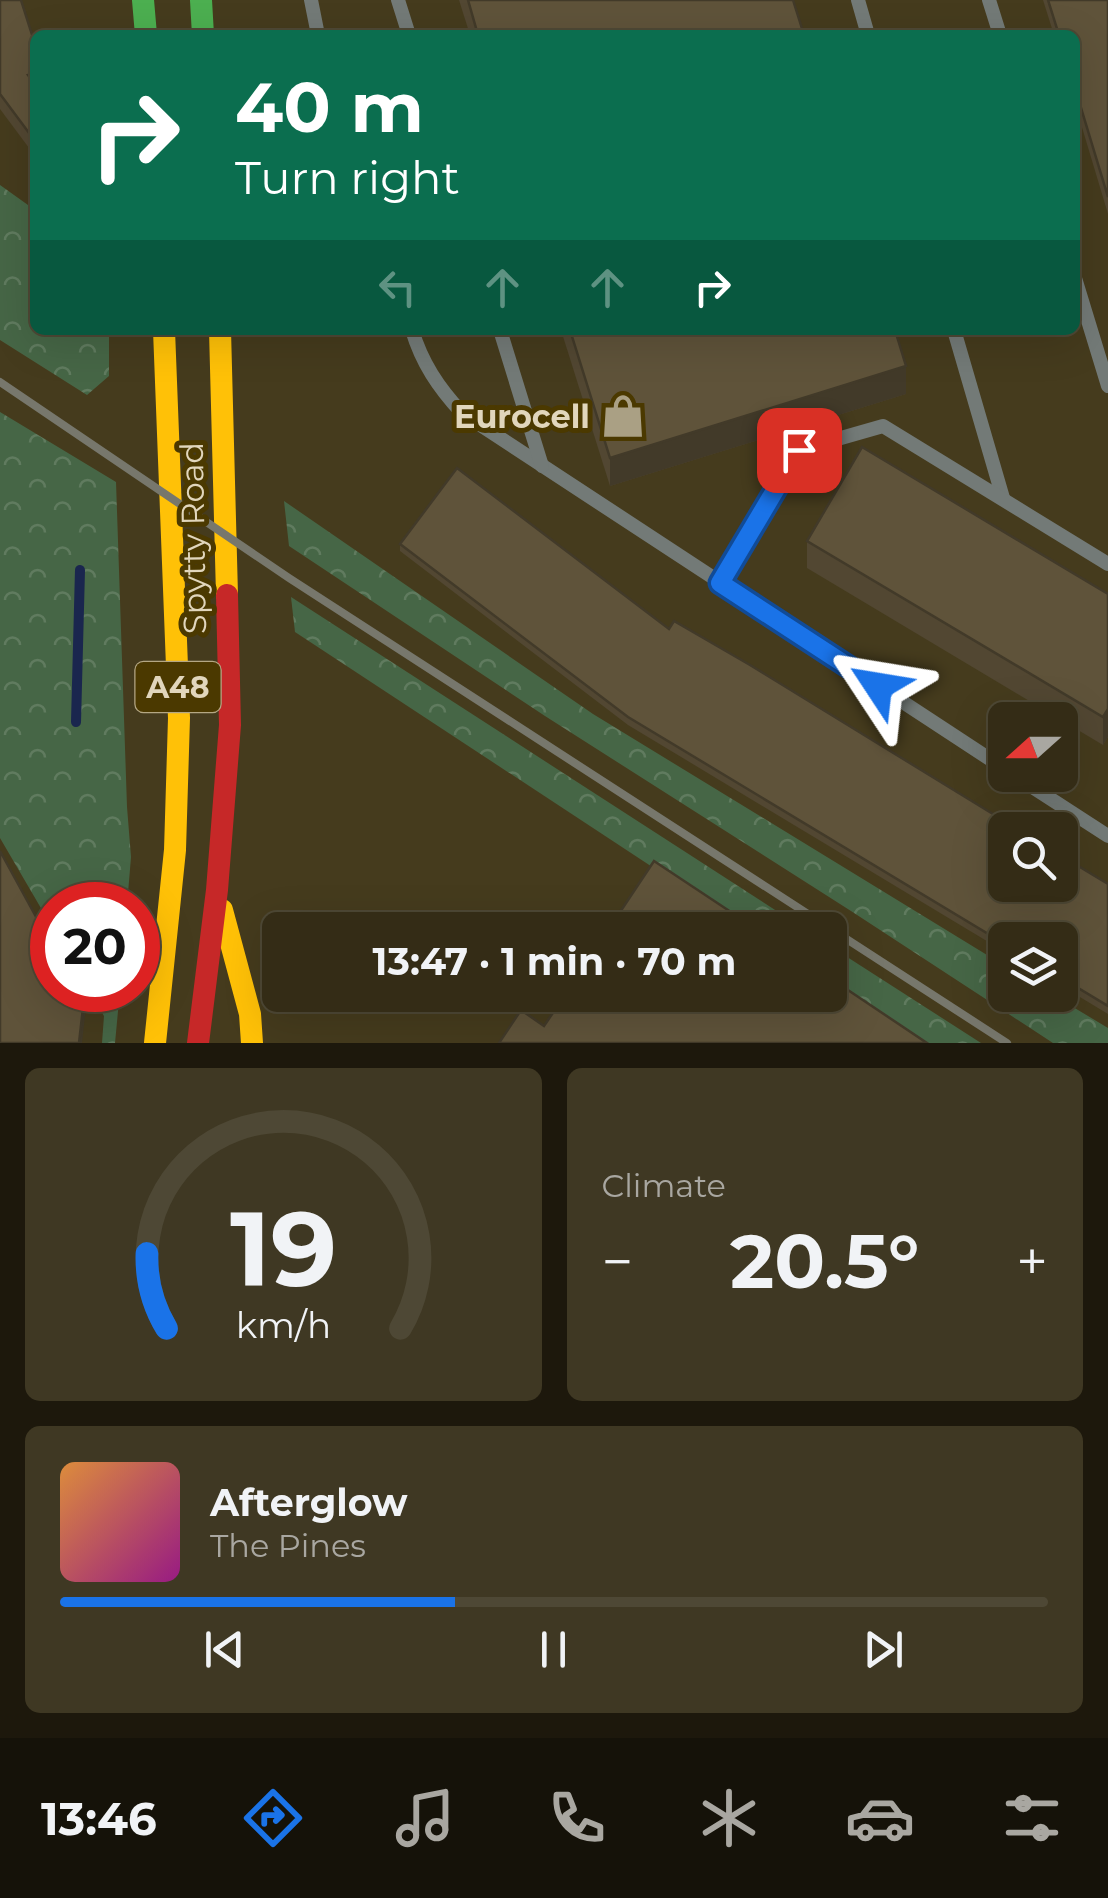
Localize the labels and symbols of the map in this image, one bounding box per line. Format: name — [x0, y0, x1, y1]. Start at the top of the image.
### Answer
shop icon: Eurocell — [599, 392, 647, 440]
place label: Eurocell — [454, 397, 590, 436]
pin — [757, 408, 842, 493]
street label: Spytty Road — [172, 442, 214, 634]
position arrow — [826, 634, 930, 738]
road number: A48 — [136, 662, 220, 712]
north arrow — [988, 702, 1078, 792]
speed limit sign: 20 — [30, 882, 160, 1012]

